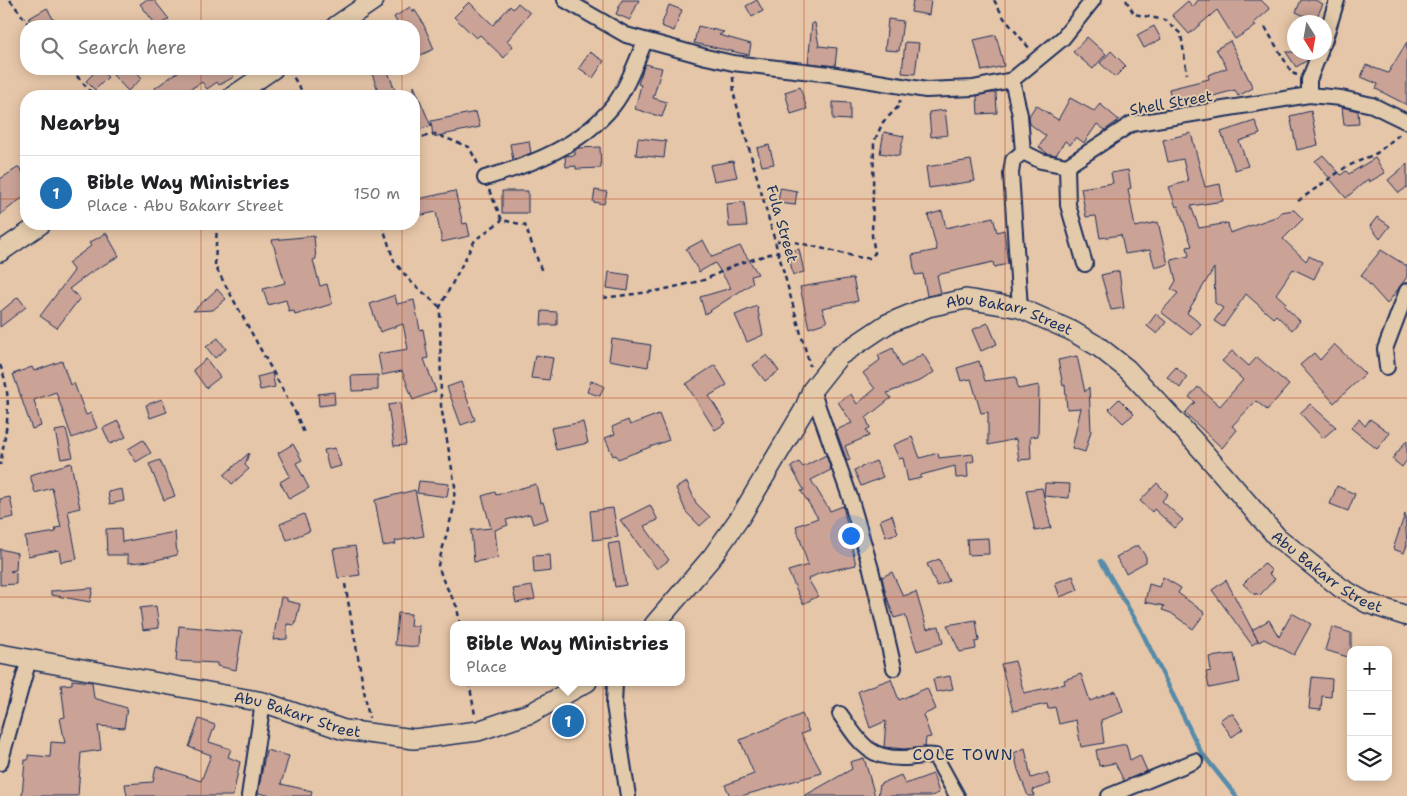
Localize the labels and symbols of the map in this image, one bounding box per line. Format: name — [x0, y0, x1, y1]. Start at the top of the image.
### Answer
north arrow — [1287, 15, 1332, 60]
street label: Shell Street — [1128, 86, 1214, 120]
street label: Fula Street — [761, 183, 803, 265]
street label: Abu Bakarr Street — [944, 289, 1076, 340]
your location — [838, 523, 864, 549]
street label: Abu Bakarr Street — [1267, 526, 1385, 617]
street label: Abu Bakarr Street — [232, 687, 362, 742]
pin: 1 — [552, 702, 584, 740]
district label: COLE TOWN — [912, 744, 1014, 765]

